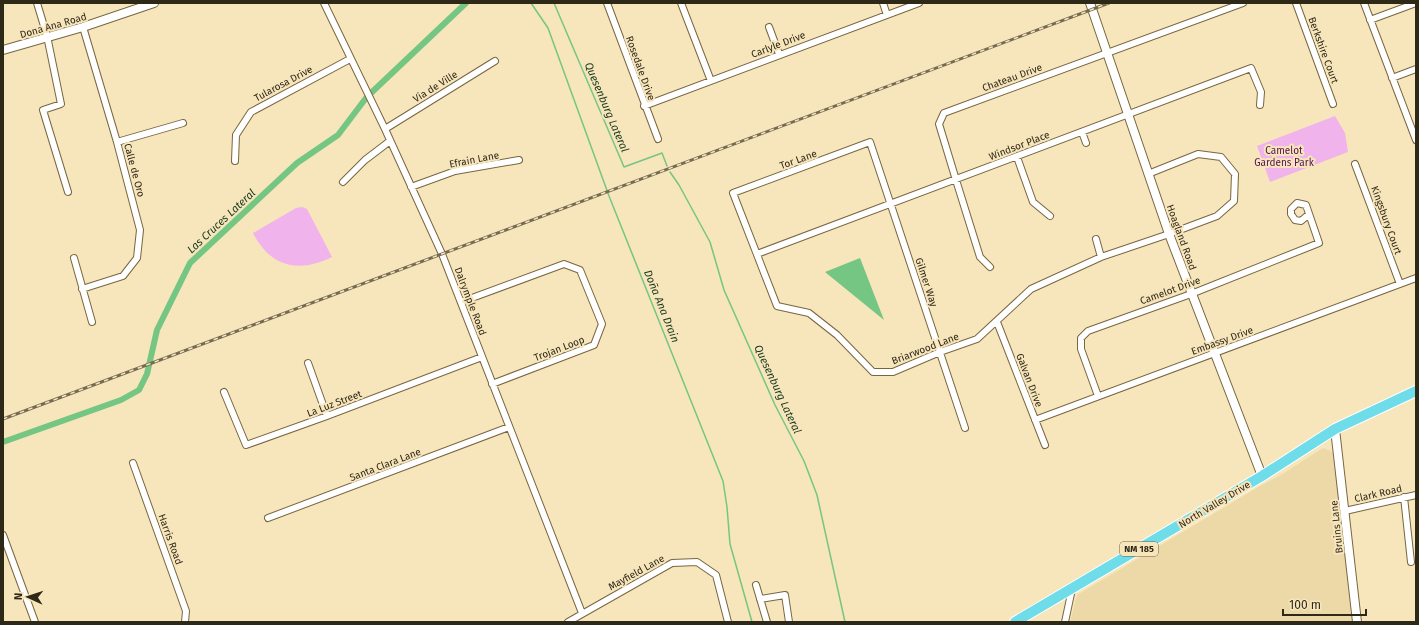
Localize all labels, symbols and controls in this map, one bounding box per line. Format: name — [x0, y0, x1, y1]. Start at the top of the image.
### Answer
street label: Dona Ana Road — [18, 11, 88, 41]
street label: Berkshire Court — [1305, 15, 1341, 86]
street label: Carlyle Drive — [750, 29, 807, 61]
street label: Rosedale Drive — [623, 35, 657, 102]
water label: Quesenburg Lateral — [582, 60, 631, 154]
street label: Chateau Drive — [981, 62, 1044, 94]
street label: Tularosa Drive — [252, 63, 315, 104]
street label: Via de Ville — [411, 68, 460, 105]
street label: Windsor Place — [987, 129, 1051, 163]
street label: Calle de Oro — [121, 142, 147, 199]
park label: Camelot Gardens Park — [1254, 145, 1315, 169]
street label: Tor Lane — [778, 148, 819, 172]
street label: Efrain Lane — [448, 149, 500, 171]
street label: Kingsbury Court — [1368, 184, 1404, 257]
water label: Las Cruces Lateral — [185, 186, 258, 256]
street label: Hoagland Road — [1164, 203, 1198, 272]
street label: Gilmer Way — [912, 256, 940, 308]
street label: Dalrymple Road — [452, 266, 489, 337]
water label: Doña Ana Drain — [641, 268, 682, 344]
street label: Camelot Drive — [1139, 274, 1202, 307]
street label: Embassy Drive — [1190, 324, 1255, 358]
street label: Briarwood Lane — [890, 331, 961, 367]
street label: Trojan Loop — [532, 334, 586, 364]
water label: Quesenburg Lateral — [751, 343, 804, 436]
street label: Galvan Drive — [1013, 352, 1045, 409]
street label: La Luz Street — [305, 388, 364, 420]
street label: Santa Clara Lane — [348, 446, 423, 484]
street label: North Valley Drive — [1177, 479, 1252, 531]
street label: Clark Road — [1353, 483, 1403, 505]
street label: Bruins Lane — [1328, 500, 1346, 554]
street label: Harris Road — [155, 512, 185, 566]
road number: NM 185 — [1120, 542, 1158, 556]
street label: Mayfield Lane — [606, 553, 667, 593]
north arrow — [8, 577, 48, 617]
scale bar — [1283, 591, 1366, 617]
text: N — [12, 593, 25, 600]
text: 100 m — [1289, 598, 1321, 612]

